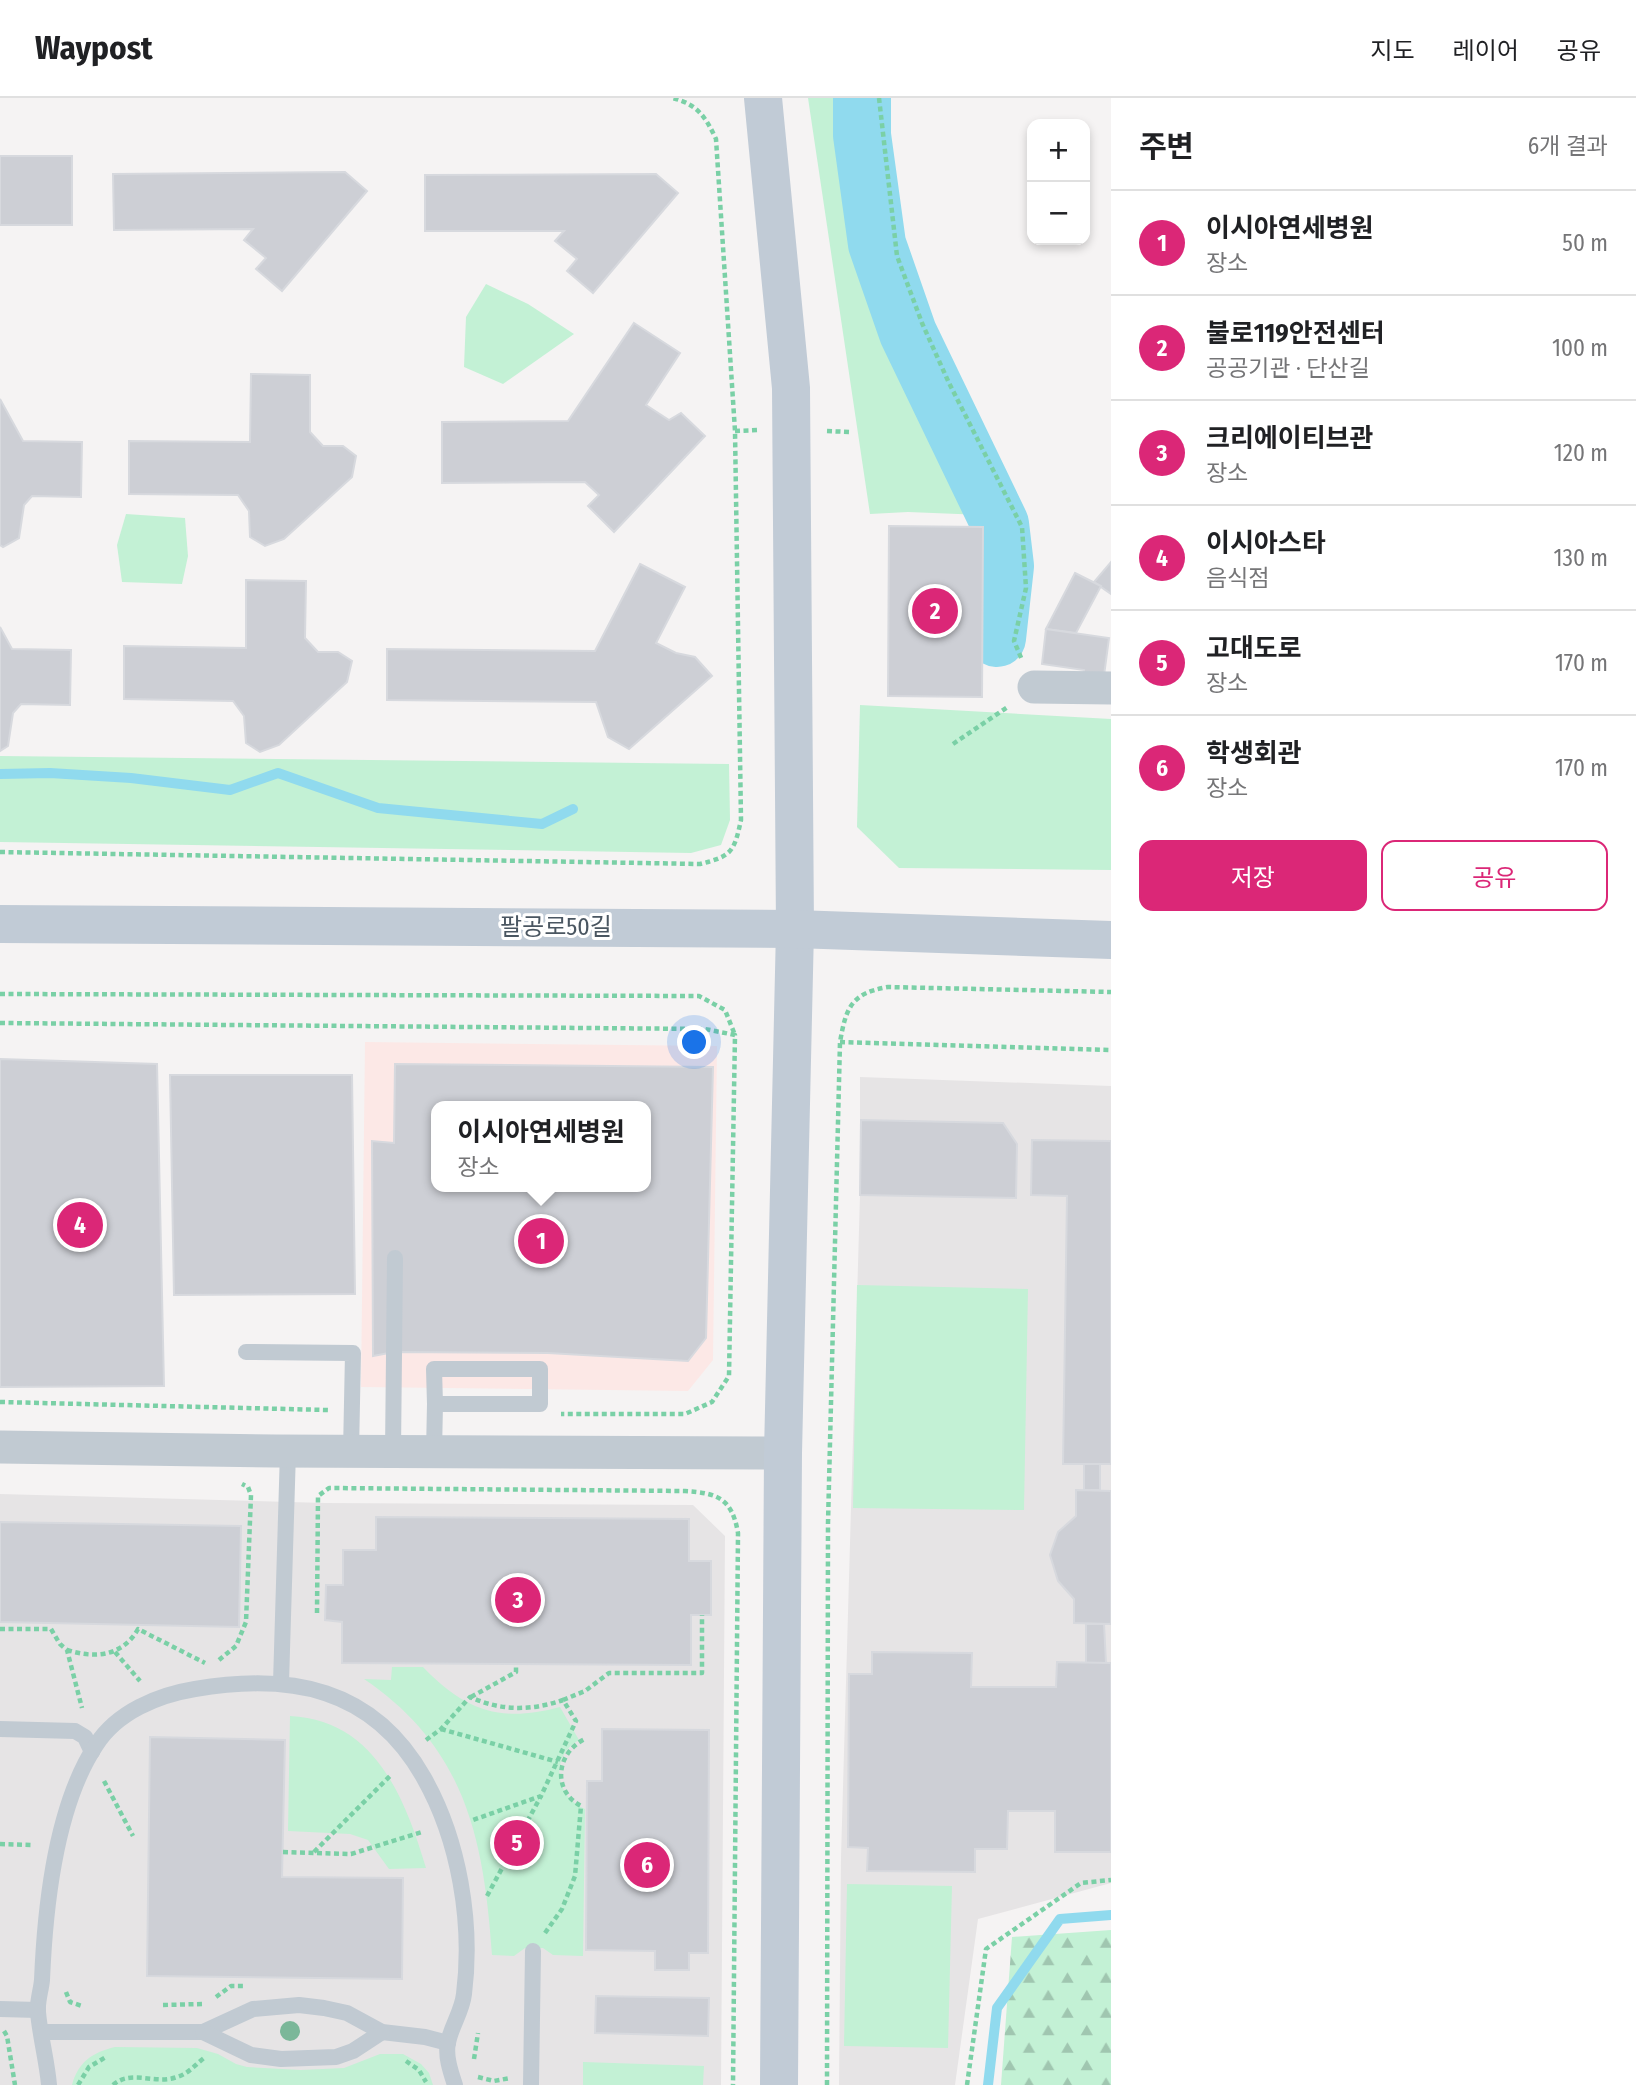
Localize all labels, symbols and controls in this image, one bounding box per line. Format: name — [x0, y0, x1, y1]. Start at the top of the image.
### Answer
text: Waypost — [35, 28, 153, 68]
text: 지도 — [1370, 37, 1415, 65]
text: 레이어 — [1453, 37, 1519, 65]
text: 공유 — [1557, 37, 1601, 65]
map controls — [1027, 119, 1090, 245]
button: + — [1027, 119, 1090, 182]
text: 주변 — [1139, 129, 1194, 165]
text: 6개 결과 — [1528, 132, 1608, 160]
button: − — [1027, 182, 1090, 245]
text: 이시아연세병원 — [1206, 213, 1373, 244]
text: 1 — [1157, 229, 1167, 257]
text: 50 m — [1562, 229, 1608, 257]
text: 장소 — [1206, 249, 1248, 277]
text: 불로119안전센터 — [1206, 318, 1385, 349]
text: 2 — [1157, 334, 1167, 362]
text: 100 m — [1552, 334, 1608, 362]
text: 공공기관 · 단산길 — [1206, 354, 1370, 382]
text: 크리에이티브관 — [1206, 423, 1373, 454]
text: 3 — [1157, 439, 1167, 467]
text: 120 m — [1554, 439, 1608, 467]
text: 장소 — [1206, 459, 1248, 487]
text: 이시아스타 — [1206, 528, 1326, 559]
text: 4 — [1156, 544, 1168, 572]
text: 130 m — [1554, 544, 1608, 572]
text: 음식점 — [1206, 564, 1269, 592]
pin: 2 — [912, 585, 958, 637]
text: 고대도로 — [1206, 633, 1302, 664]
text: 5 — [1156, 649, 1168, 677]
text: 170 m — [1555, 649, 1608, 677]
text: 장소 — [1206, 669, 1248, 697]
text: 학생회관 — [1206, 738, 1302, 769]
text: 6 — [1156, 754, 1168, 782]
text: 170 m — [1555, 754, 1608, 782]
text: 장소 — [1206, 774, 1248, 802]
button: 저장 — [1139, 840, 1367, 911]
button: 공유 — [1381, 840, 1608, 911]
street label: 팔공로50길 — [500, 913, 612, 941]
your location — [677, 1025, 711, 1059]
popup — [431, 1101, 651, 1192]
text: 이시아연세병원 — [457, 1117, 625, 1148]
text: 장소 — [457, 1153, 500, 1181]
pin: 4 — [57, 1199, 103, 1251]
pin: 1 — [518, 1215, 564, 1267]
pin: 3 — [495, 1574, 541, 1626]
pin: 5 — [494, 1817, 540, 1869]
pin: 6 — [624, 1839, 670, 1891]

